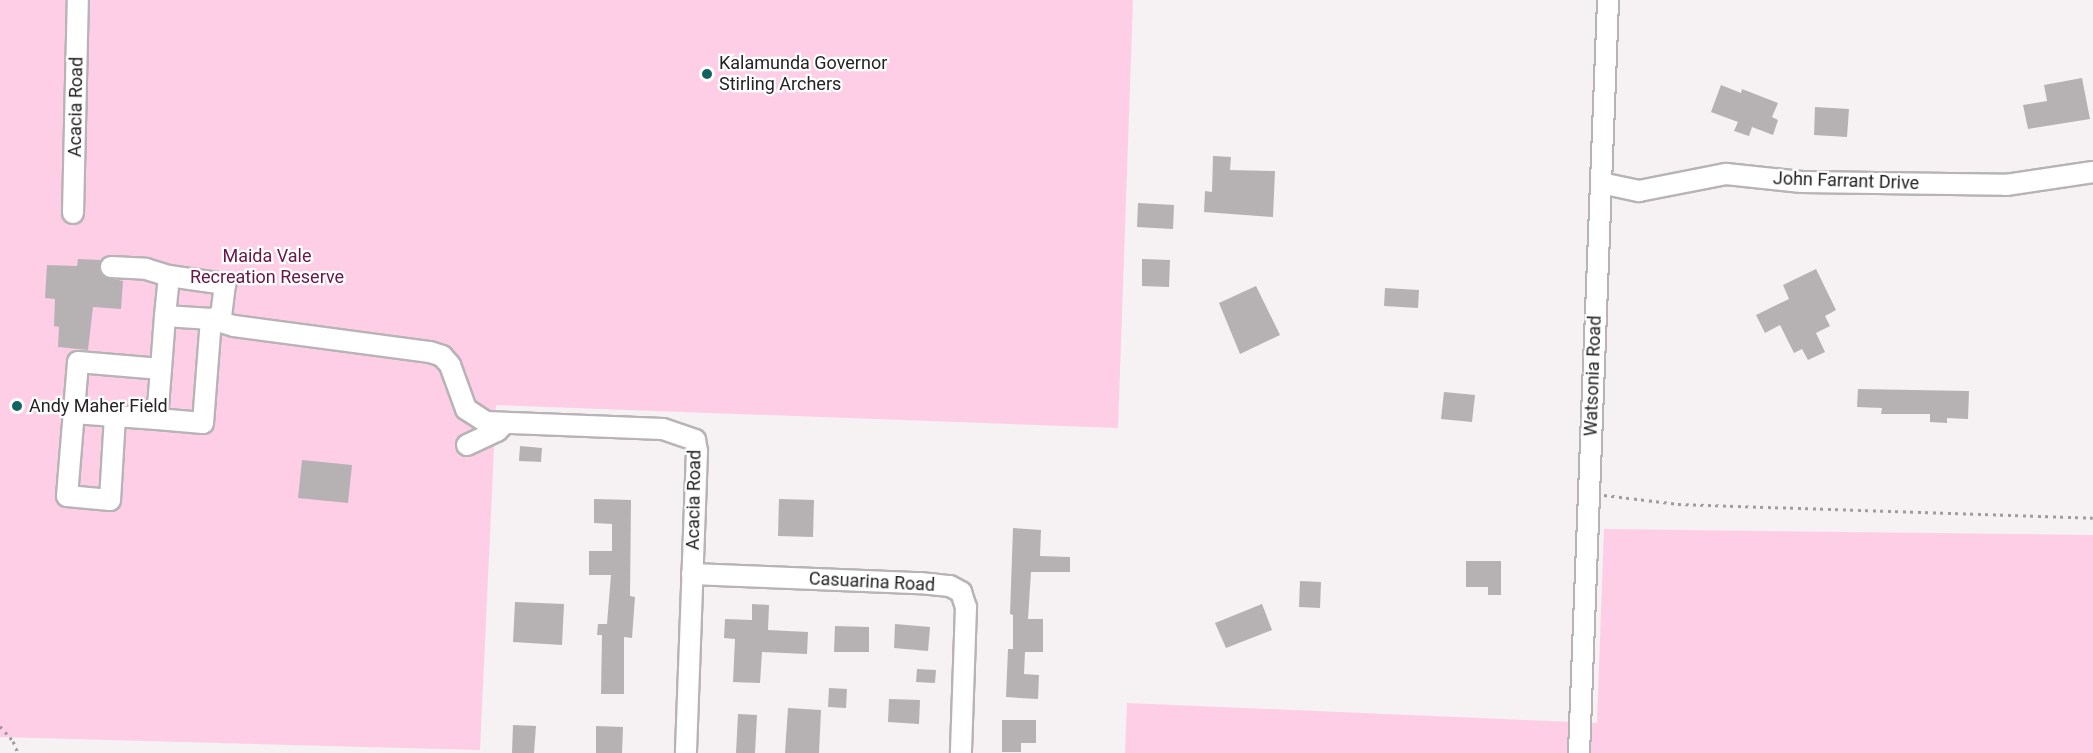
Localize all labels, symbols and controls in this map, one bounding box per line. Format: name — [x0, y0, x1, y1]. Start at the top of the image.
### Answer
place label: Kalamunda Governor Stirling Archers — [719, 53, 887, 96]
street label: Acacia Road — [64, 57, 88, 157]
marker: Kalamunda Governor Stirling Archers — [700, 67, 714, 81]
street label: John Farrant Drive — [1773, 168, 1919, 194]
park label: Maida Vale Recreation Reserve — [190, 246, 344, 288]
street label: Watsonia Road — [1580, 315, 1606, 437]
place label: Andy Maher Field — [29, 395, 168, 417]
marker: Andy Maher Field — [10, 399, 24, 413]
street label: Acacia Road — [682, 450, 706, 550]
street label: Casuarina Road — [808, 568, 936, 596]

